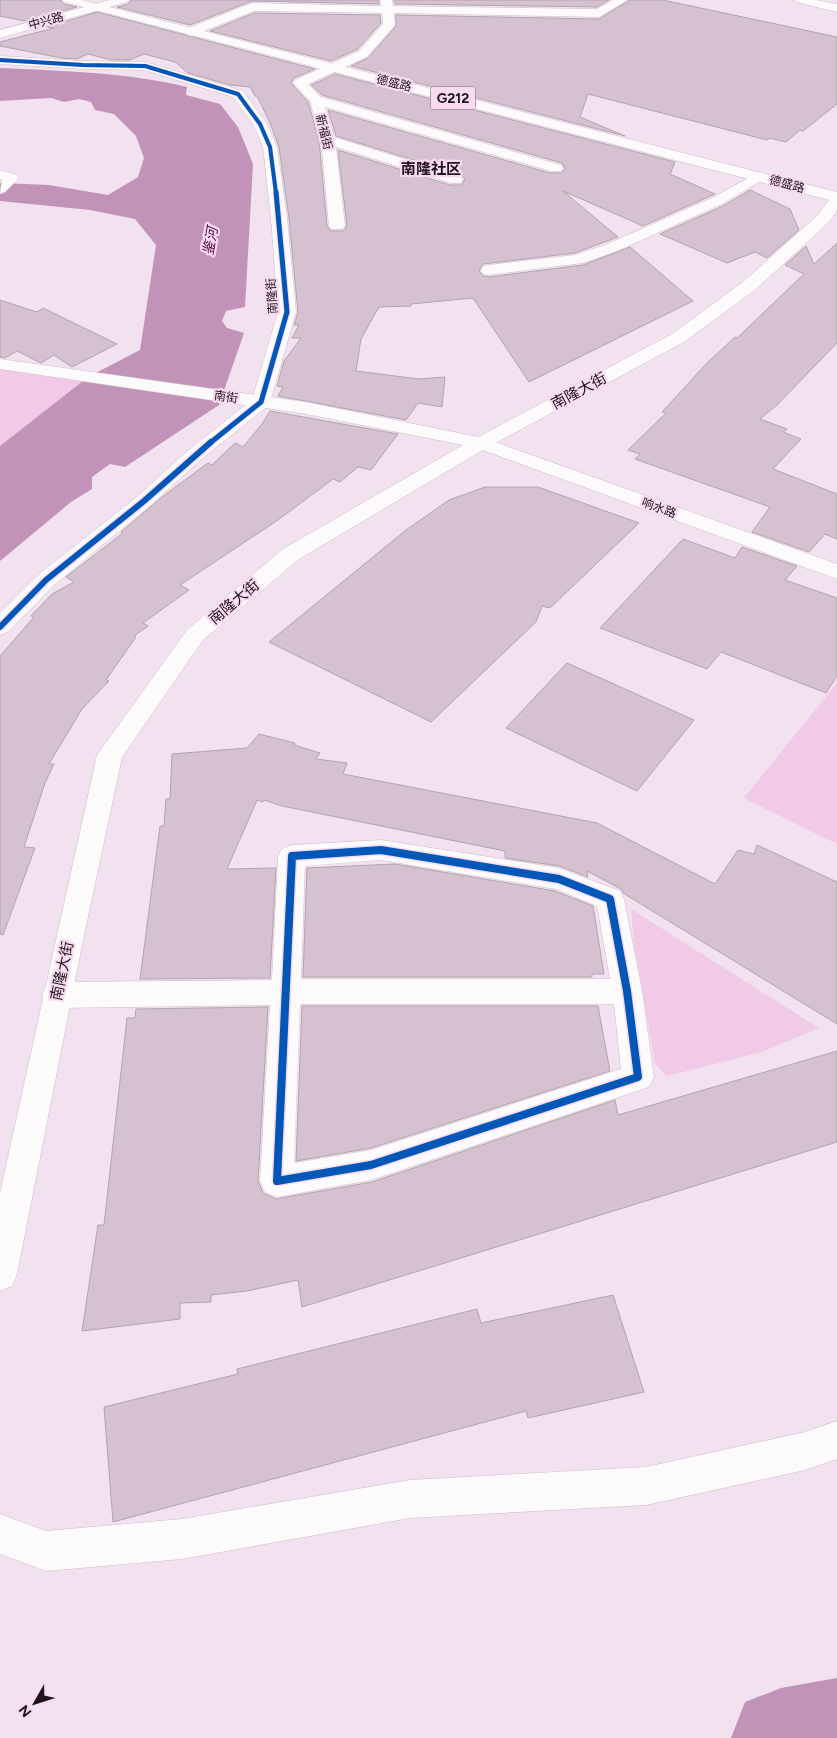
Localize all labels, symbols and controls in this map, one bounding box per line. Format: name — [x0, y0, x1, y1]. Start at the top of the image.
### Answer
street label: 中兴路 — [27, 10, 65, 32]
street label: 德盛路 — [375, 72, 413, 94]
road number: G212 — [430, 86, 476, 110]
street label: 新福街 — [313, 113, 335, 151]
district label: 南隆社区 — [401, 160, 461, 178]
street label: 德盛路 — [768, 173, 806, 195]
water label: 鉴河 — [200, 223, 222, 256]
street label: 南隆街 — [264, 278, 280, 314]
street label: 南隆大街 — [548, 369, 610, 413]
street label: 南街 — [213, 388, 239, 406]
street label: 响水路 — [640, 495, 678, 521]
street label: 南隆大街 — [205, 576, 263, 628]
street label: 南隆大街 — [47, 940, 77, 1002]
north arrow — [10, 1678, 60, 1728]
text: N — [15, 1701, 35, 1720]

